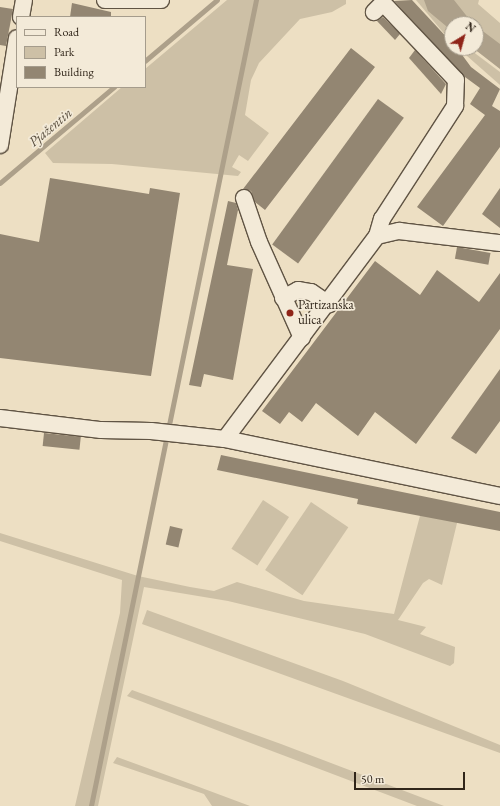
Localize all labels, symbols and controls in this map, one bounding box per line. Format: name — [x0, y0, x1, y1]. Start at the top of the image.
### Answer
legend — [16, 16, 146, 88]
north arrow — [444, 16, 484, 56]
text: N — [463, 19, 478, 35]
text: Road — [54, 24, 79, 40]
text: Park — [54, 44, 74, 60]
text: Building — [54, 64, 94, 80]
water label: Pjažentin — [25, 104, 75, 150]
place label: Partizanska ulica — [298, 298, 354, 329]
marker: Partizanska ulica — [285, 308, 295, 318]
scale bar — [356, 764, 467, 790]
text: 50 m — [361, 771, 384, 787]

